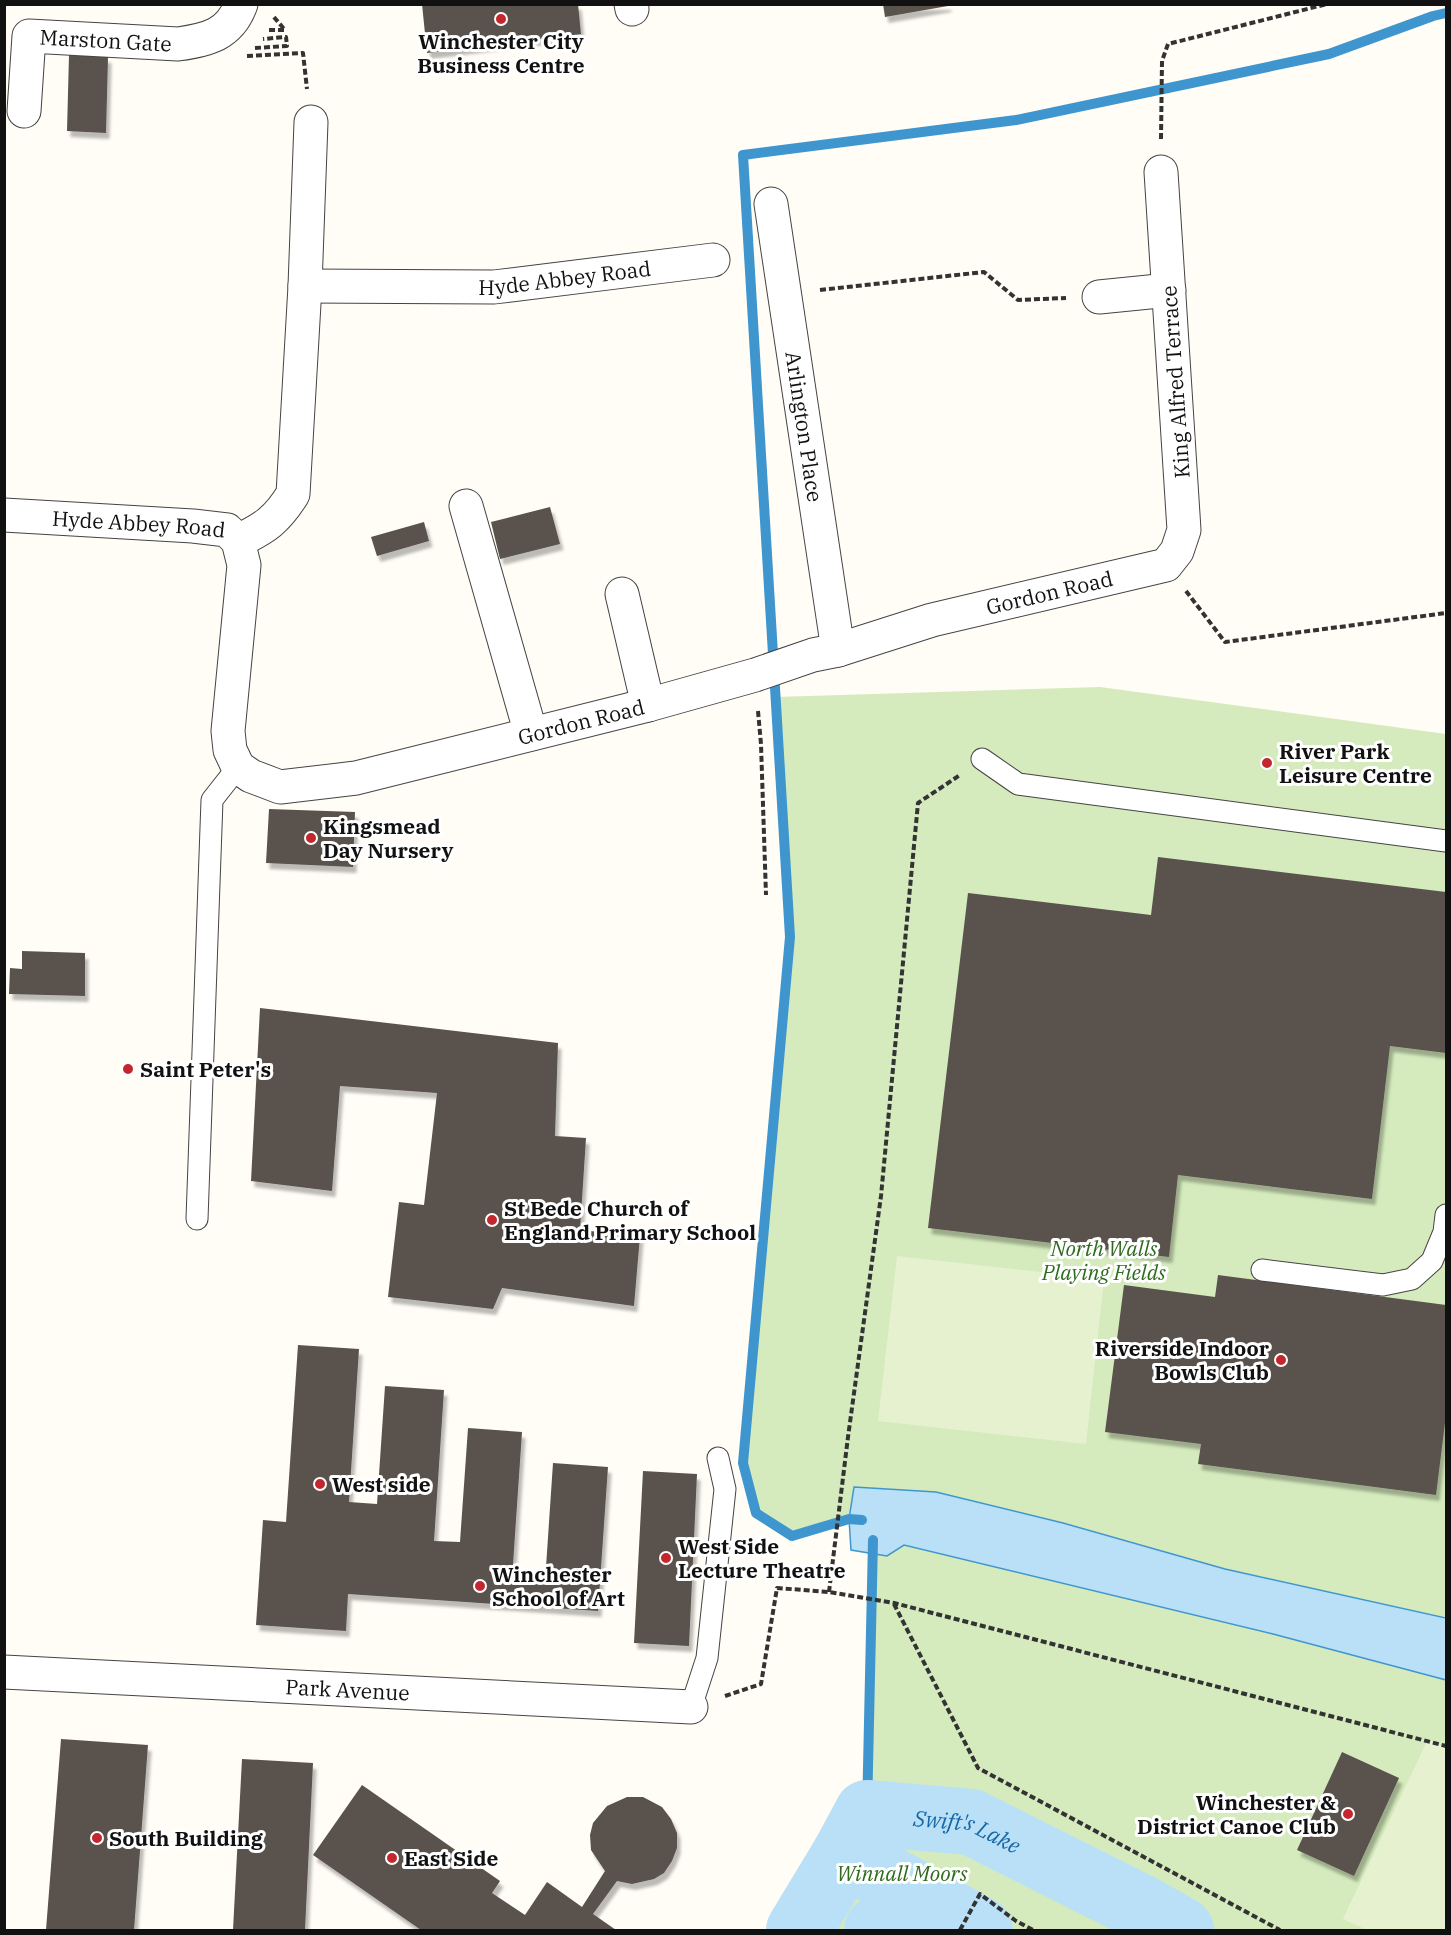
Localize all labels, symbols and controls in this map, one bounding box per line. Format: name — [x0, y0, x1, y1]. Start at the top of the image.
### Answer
marker: Winchester City Business Centre — [494, 12, 508, 26]
street label: Marston Gate — [39, 23, 172, 58]
place label: Winchester City Business Centre — [417, 27, 585, 79]
street label: Hyde Abbey Road — [478, 254, 653, 301]
street label: King Alfred Terrace — [1154, 285, 1196, 479]
street label: Arlington Place — [779, 349, 830, 504]
street label: Hyde Abbey Road — [51, 504, 227, 544]
street label: Gordon Road — [983, 564, 1116, 621]
street label: Gordon Road — [515, 692, 648, 751]
place label: River Park Leisure Centre — [1279, 737, 1432, 789]
marker: River Park Leisure Centre — [1260, 756, 1274, 770]
place label: Kingsmead Day Nursery — [323, 812, 453, 864]
marker: Kingsmead Day Nursery — [304, 831, 318, 845]
place label: Saint Peter's — [140, 1055, 271, 1083]
marker: Saint Peter's — [121, 1062, 135, 1076]
place label: St Bede Church of England Primary School — [504, 1194, 756, 1246]
marker: St Bede Church of England Primary School — [485, 1213, 499, 1227]
park label: North Walls Playing Fields — [1041, 1234, 1166, 1286]
place label: Riverside Indoor Bowls Club — [1095, 1334, 1270, 1386]
marker: Riverside Indoor Bowls Club — [1274, 1353, 1288, 1367]
place label: West side — [332, 1470, 431, 1498]
marker: West side — [313, 1477, 327, 1491]
place label: West Side Lecture Theatre — [678, 1532, 846, 1584]
marker: West Side Lecture Theatre — [659, 1551, 673, 1565]
place label: Winchester School of Art — [492, 1560, 625, 1612]
marker: Winchester School of Art — [473, 1579, 487, 1593]
street label: Park Avenue — [285, 1672, 410, 1707]
place label: Winchester & District Canoe Club — [1137, 1788, 1336, 1840]
water label: Swift's Lake — [911, 1803, 1026, 1859]
marker: Winchester & District Canoe Club — [1341, 1807, 1355, 1821]
place label: South Building — [109, 1824, 264, 1852]
marker: South Building — [90, 1831, 104, 1845]
place label: East Side — [404, 1844, 499, 1872]
marker: East Side — [385, 1851, 399, 1865]
park label: Winnall Moors — [836, 1859, 968, 1887]

